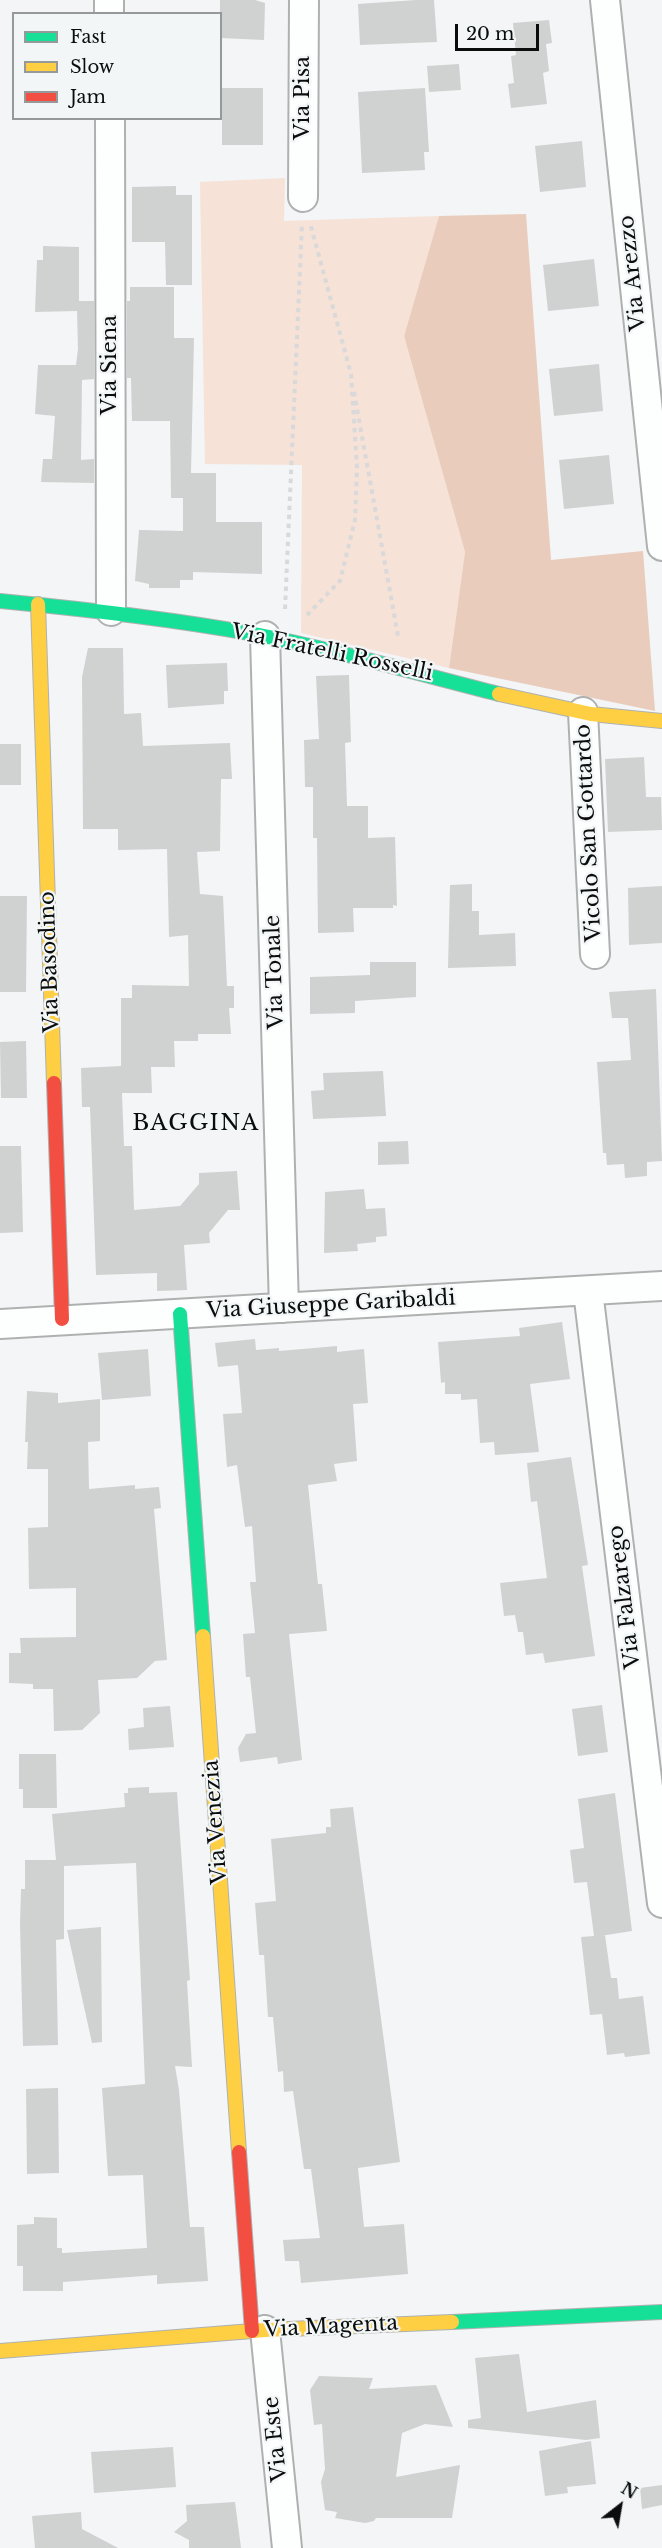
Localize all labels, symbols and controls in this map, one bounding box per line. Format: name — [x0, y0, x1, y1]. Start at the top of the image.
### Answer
legend — [12, 12, 222, 120]
scale bar — [458, 12, 542, 50]
text: 20 m — [466, 23, 514, 45]
text: Fast — [70, 26, 106, 48]
text: Slow — [70, 56, 114, 78]
street label: Via Pisa — [290, 56, 316, 140]
text: Jam — [70, 86, 106, 108]
street label: Via Arezzo — [614, 214, 652, 332]
street label: Via Siena — [97, 315, 123, 415]
street label: Via Fratelli Rosselli — [229, 619, 435, 687]
street label: Vicolo San Gottardo — [571, 724, 607, 942]
street label: Via Basodino — [35, 891, 65, 1033]
street label: Via Tonale — [260, 914, 290, 1030]
district label: BAGGINA — [132, 1111, 260, 1137]
street label: Via Giuseppe Garibaldi — [206, 1286, 456, 1324]
street label: Via Falzarego — [604, 1524, 646, 1670]
street label: Via Venezia — [199, 1759, 233, 1885]
street label: Via Magenta — [263, 2311, 399, 2343]
street label: Via Este — [259, 2395, 293, 2483]
north arrow — [590, 2476, 650, 2536]
text: N — [618, 2478, 641, 2503]

